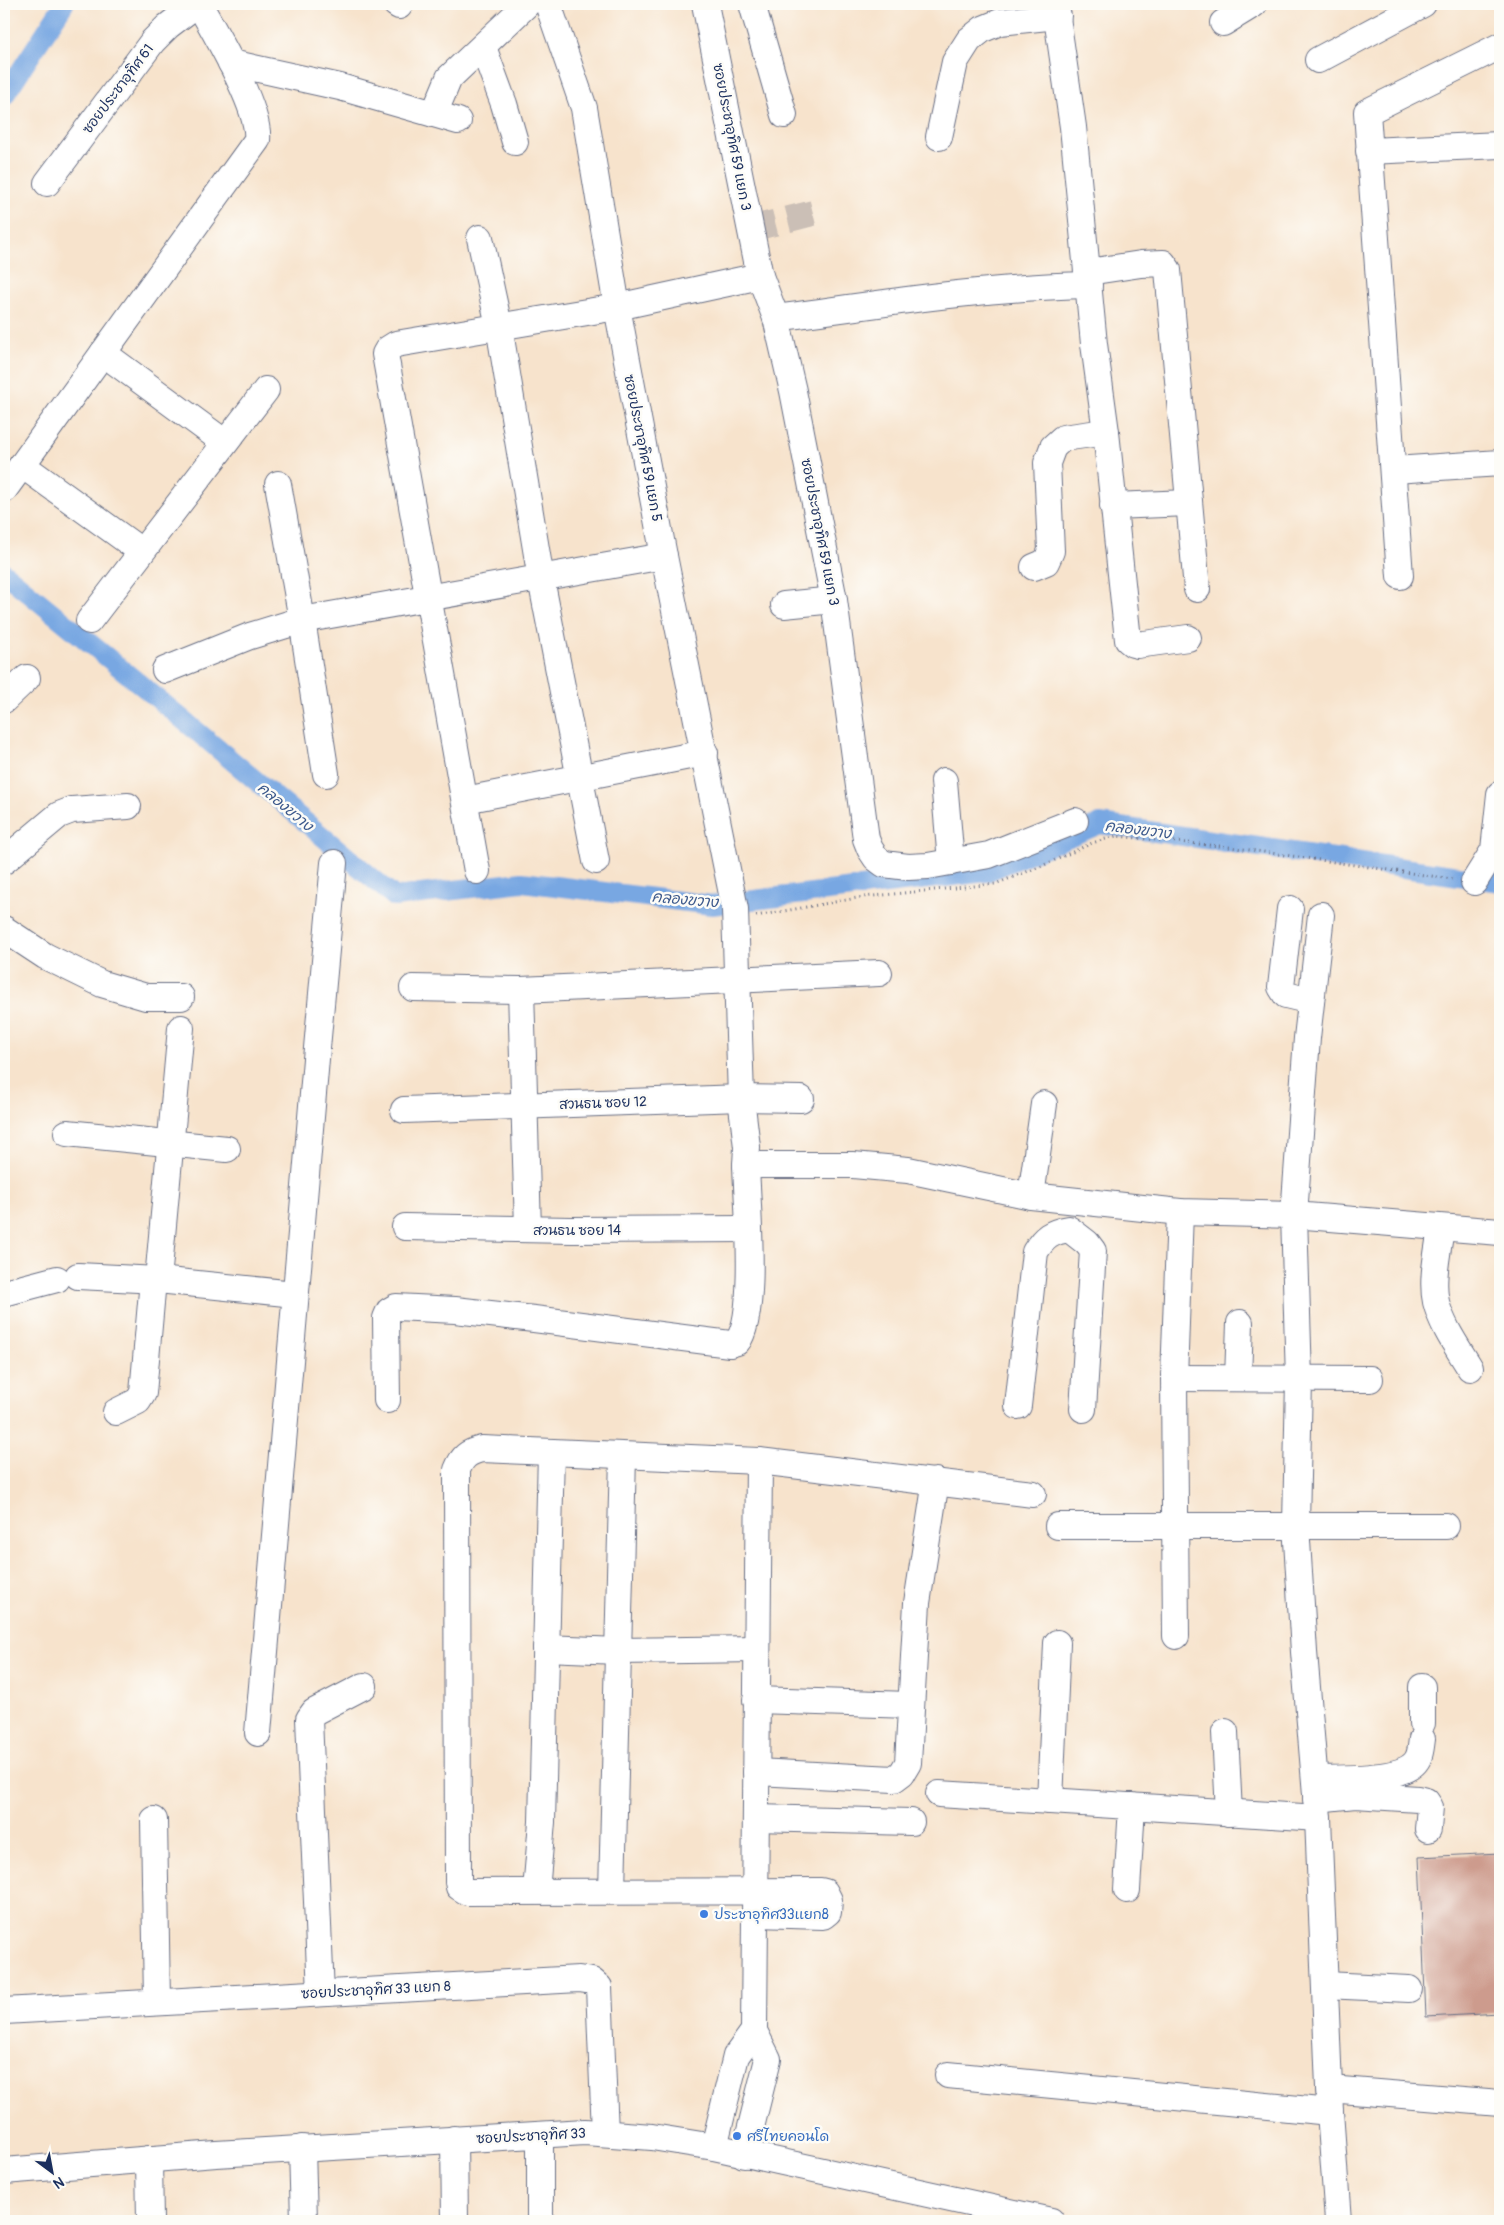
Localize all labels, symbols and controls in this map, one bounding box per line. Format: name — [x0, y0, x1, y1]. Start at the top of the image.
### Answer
street label: ซอยประชาอุทิศ 61 — [79, 41, 158, 138]
street label: ซอยประชาอุทิศ 59 แยก 3 — [708, 62, 755, 213]
street label: ซอยประชาอุทิศ 59 แยก 5 — [619, 373, 666, 523]
street label: ซอยประชาอุทิศ 59 แยก 3 — [796, 457, 843, 608]
water label: คลองขวาง — [254, 778, 318, 836]
water label: คลองขวาง — [1104, 817, 1173, 844]
water label: คลองขวาง — [651, 888, 720, 912]
street label: สวนธน ซอย 12 — [559, 1093, 647, 1113]
street label: สวนธน ซอย 14 — [533, 1222, 621, 1239]
place label: ประชาอุทิศ33แยก8 — [714, 1906, 829, 1924]
marker: ประชาอุทิศ33แยก8 — [698, 1908, 710, 1920]
street label: ซอยประชาอุทิศ 33 แยก 8 — [301, 1978, 451, 2003]
street label: ซอยประชาอุทิศ 33 — [476, 2125, 586, 2148]
place label: ศรีไทยคอนโด — [747, 2127, 829, 2145]
marker: ศรีไทยคอนโด — [731, 2130, 743, 2142]
north arrow — [28, 2148, 78, 2198]
text: N — [50, 2173, 67, 2192]

